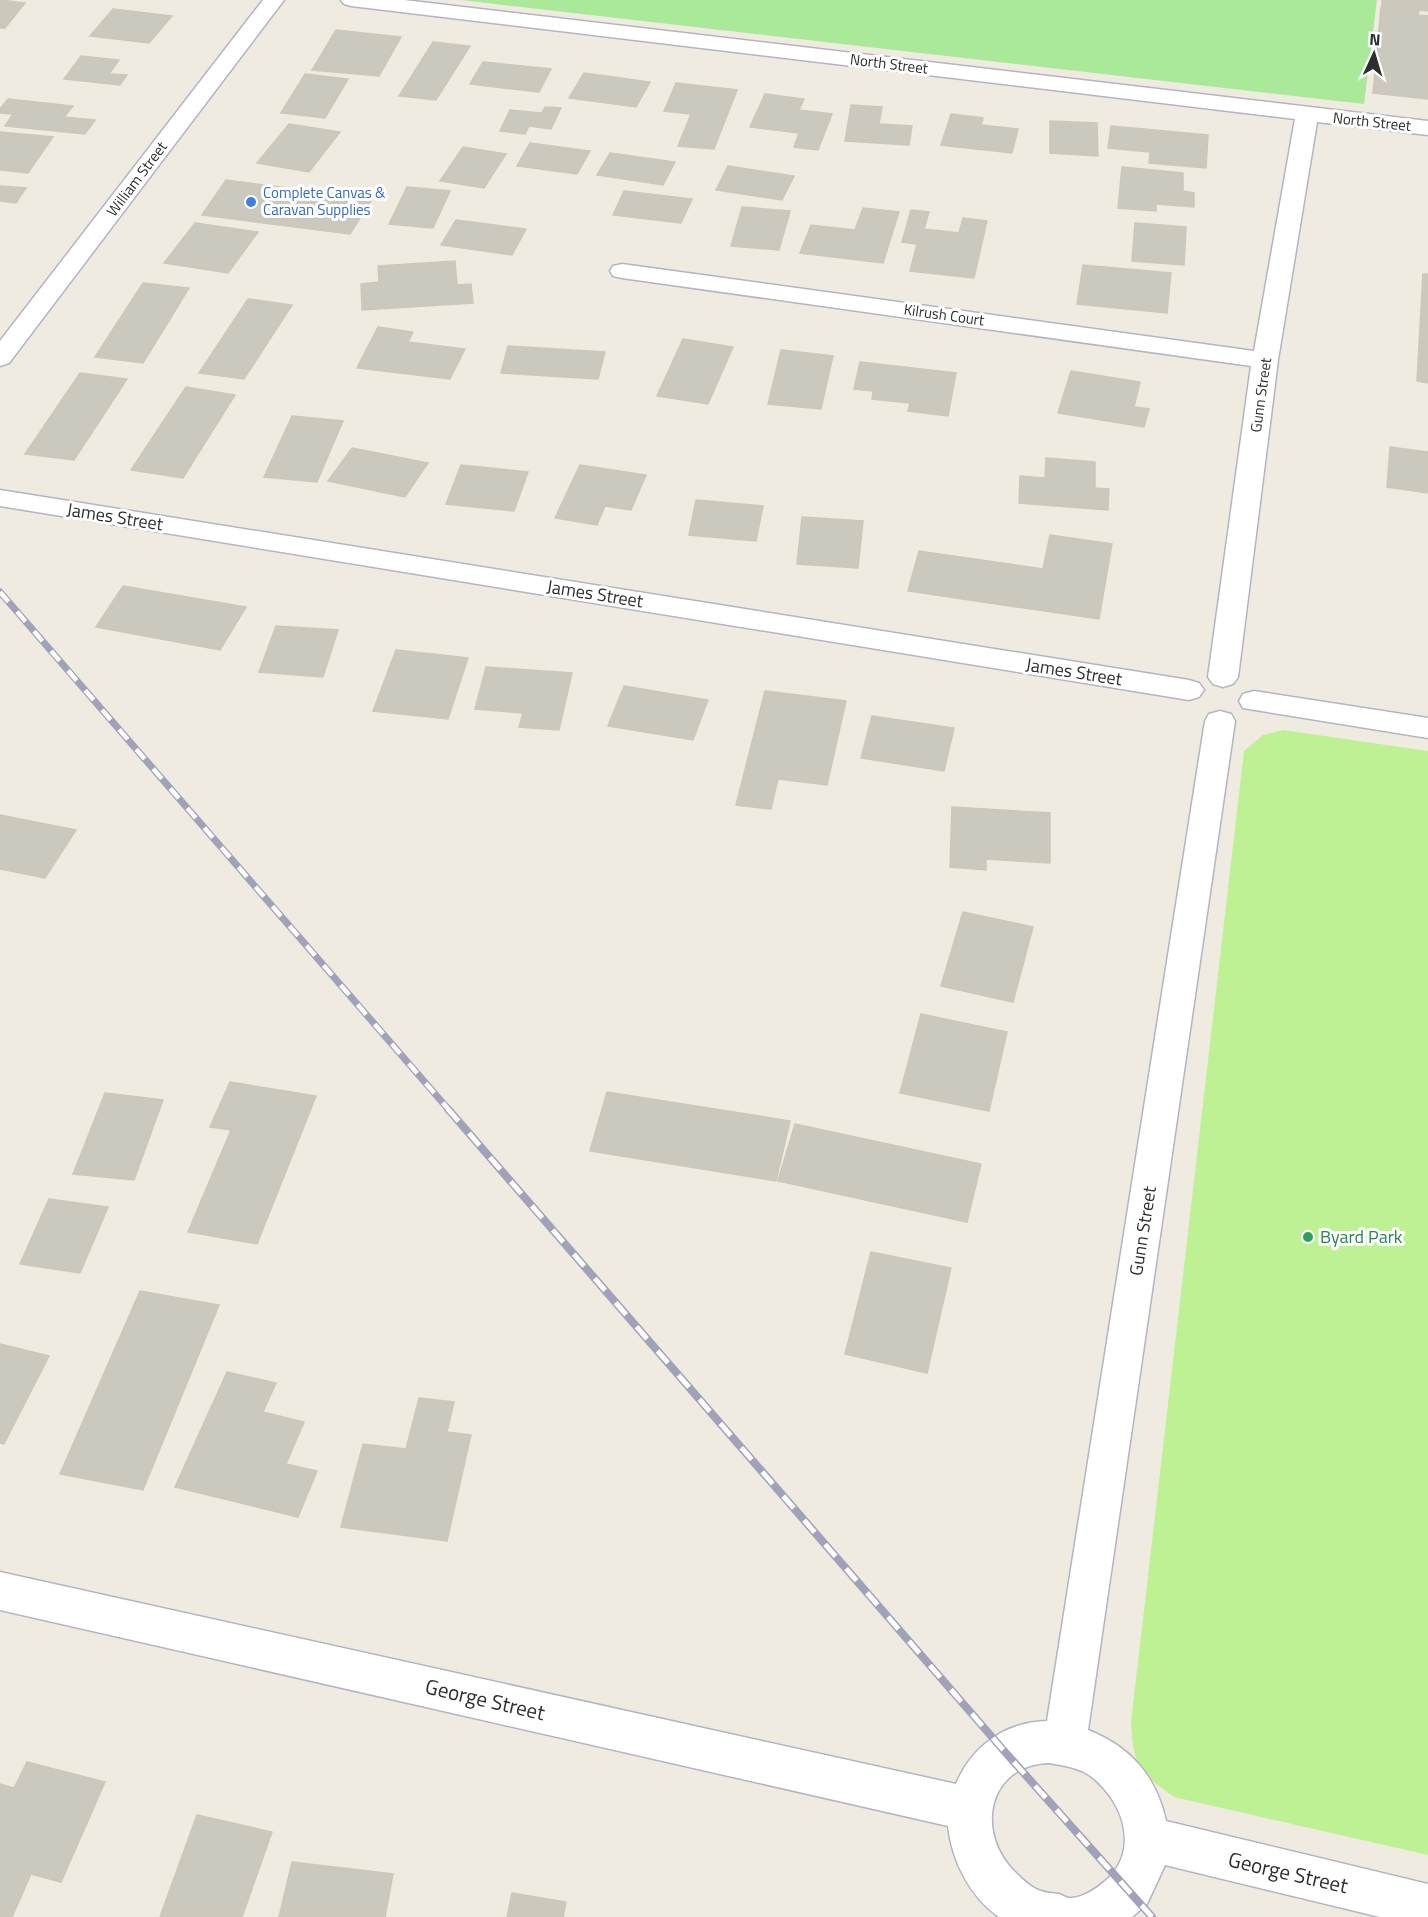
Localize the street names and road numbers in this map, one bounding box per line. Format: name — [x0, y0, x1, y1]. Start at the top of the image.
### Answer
street label: North Street — [849, 47, 930, 80]
street label: North Street — [1332, 106, 1413, 137]
street label: William Street — [101, 136, 173, 221]
street label: Kilrush Court — [902, 297, 987, 332]
street label: Gunn Street — [1244, 355, 1277, 434]
street label: James Street — [65, 496, 166, 538]
street label: James Street — [545, 573, 646, 615]
street label: James Street — [1024, 651, 1125, 693]
street label: Gunn Street — [1122, 1184, 1163, 1278]
street label: George Street — [422, 1670, 549, 1728]
street label: George Street — [1225, 1843, 1352, 1901]

